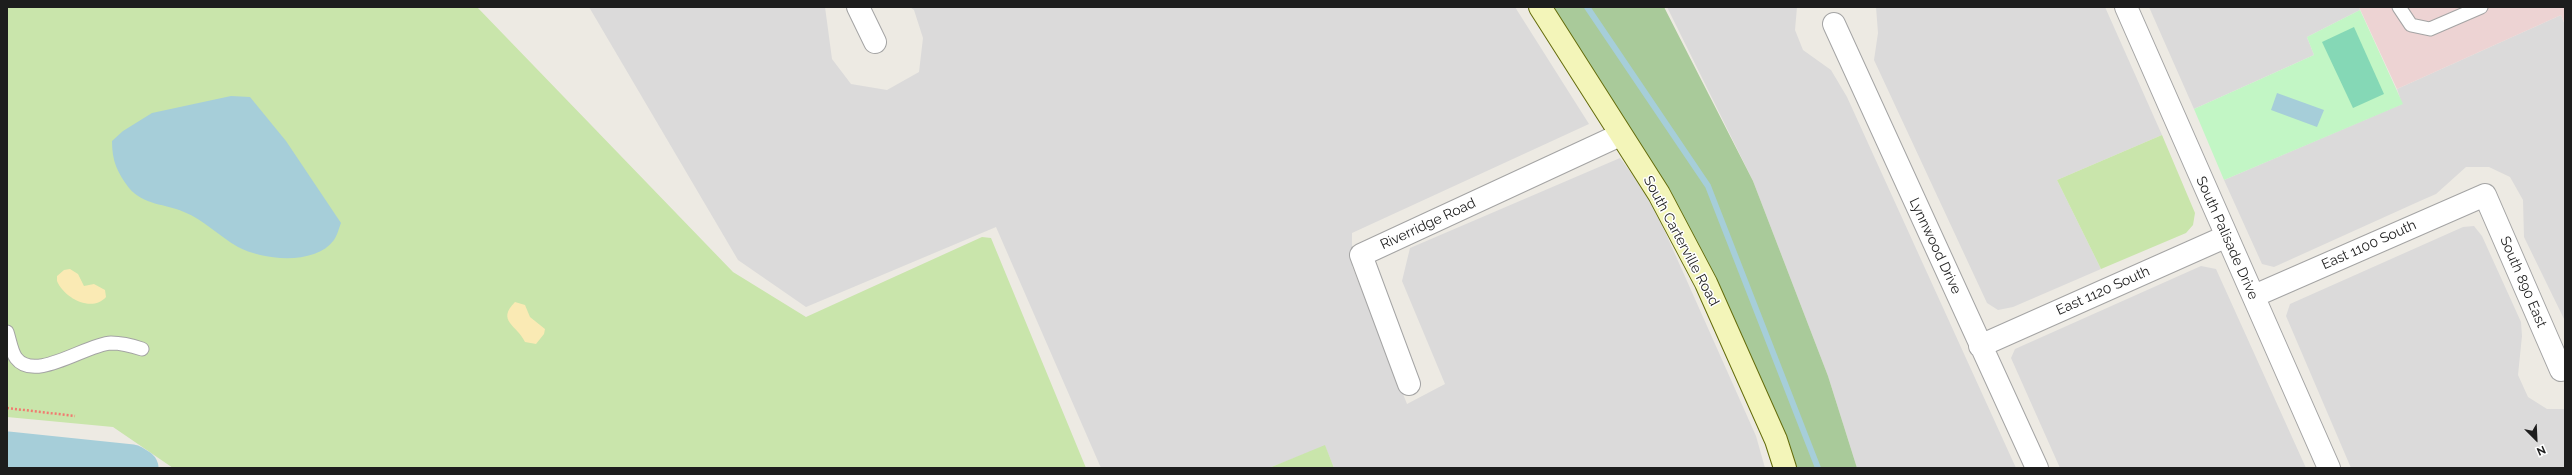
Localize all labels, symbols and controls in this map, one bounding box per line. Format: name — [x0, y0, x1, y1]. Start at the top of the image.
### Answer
street label: South Carterville Road — [1640, 173, 1722, 309]
street label: South Palisade Drive — [2192, 174, 2262, 302]
street label: Riverridge Road — [1378, 195, 1478, 253]
street label: Lynnwood Drive — [1905, 195, 1965, 297]
street label: East 1100 South — [2319, 217, 2419, 273]
street label: South 890 East — [2496, 234, 2550, 330]
street label: East 1120 South — [2054, 263, 2152, 319]
north arrow — [2516, 419, 2556, 459]
text: N — [2535, 443, 2548, 458]

